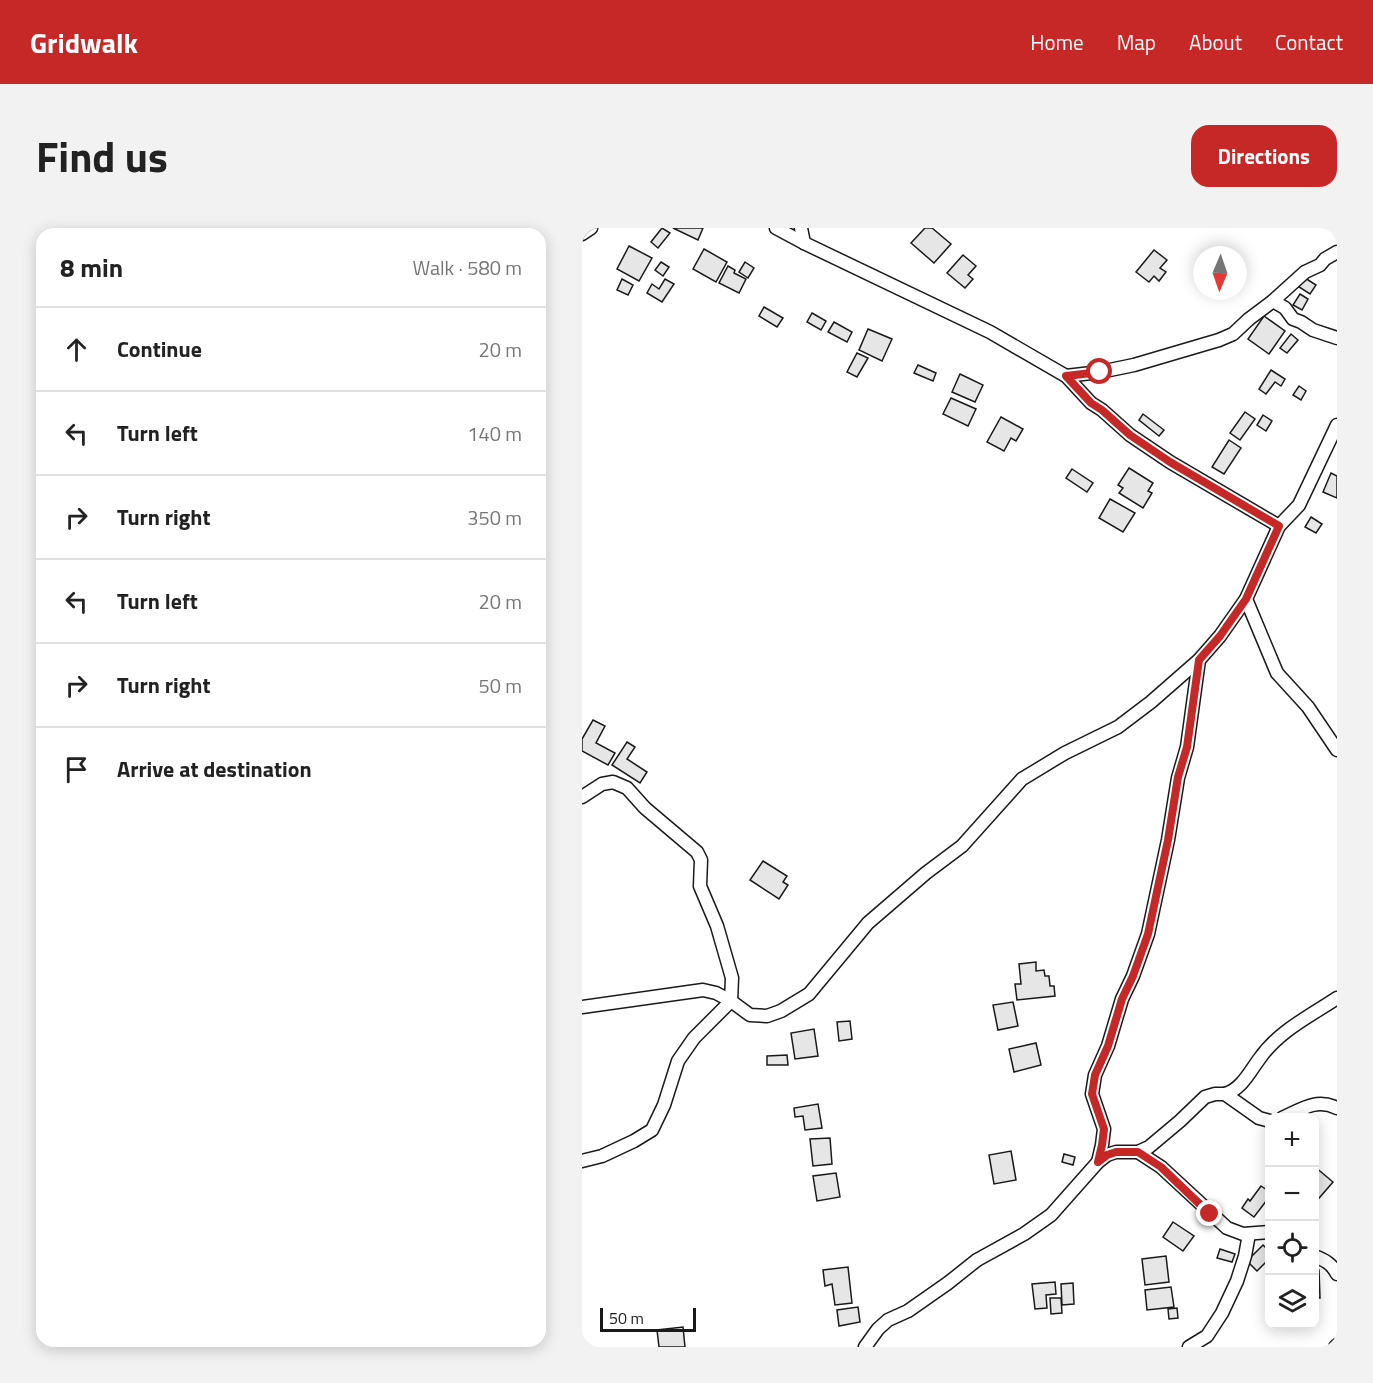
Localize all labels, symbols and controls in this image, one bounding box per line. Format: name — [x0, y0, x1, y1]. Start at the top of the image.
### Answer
text: Gridwalk — [30, 21, 138, 64]
text: Home — [1030, 26, 1084, 58]
text: Map — [1117, 26, 1156, 58]
text: About — [1189, 26, 1242, 58]
text: Contact — [1275, 26, 1343, 58]
text: Find us — [36, 124, 168, 188]
button: Directions — [1191, 125, 1337, 187]
north arrow — [1193, 246, 1247, 300]
text: 8 min — [60, 248, 123, 287]
text: Walk · 580 m — [413, 252, 522, 283]
text: Continue — [117, 332, 202, 366]
icon: ahead — [60, 333, 93, 366]
text: 20 m — [478, 334, 522, 365]
route start — [1086, 358, 1112, 384]
text: Turn left — [117, 416, 198, 450]
icon: left — [60, 417, 93, 450]
text: 140 m — [467, 418, 522, 449]
text: Turn right — [117, 500, 211, 534]
icon: right — [60, 501, 93, 534]
text: 350 m — [467, 502, 522, 533]
text: Turn left — [117, 584, 198, 618]
icon: left — [60, 585, 93, 618]
text: 20 m — [478, 586, 522, 617]
text: Turn right — [117, 668, 211, 702]
icon: right — [60, 669, 93, 702]
text: 50 m — [478, 670, 522, 701]
text: Arrive at destination — [117, 752, 312, 786]
icon: arrive — [60, 753, 93, 786]
map controls — [1265, 1113, 1319, 1329]
button: + — [1265, 1113, 1319, 1167]
button: − — [1265, 1167, 1319, 1221]
route end — [1196, 1200, 1222, 1226]
button: locate — [1265, 1221, 1319, 1275]
button: layers — [1265, 1275, 1319, 1329]
scale bar — [600, 1305, 696, 1332]
text: 50 m — [609, 1306, 644, 1330]

